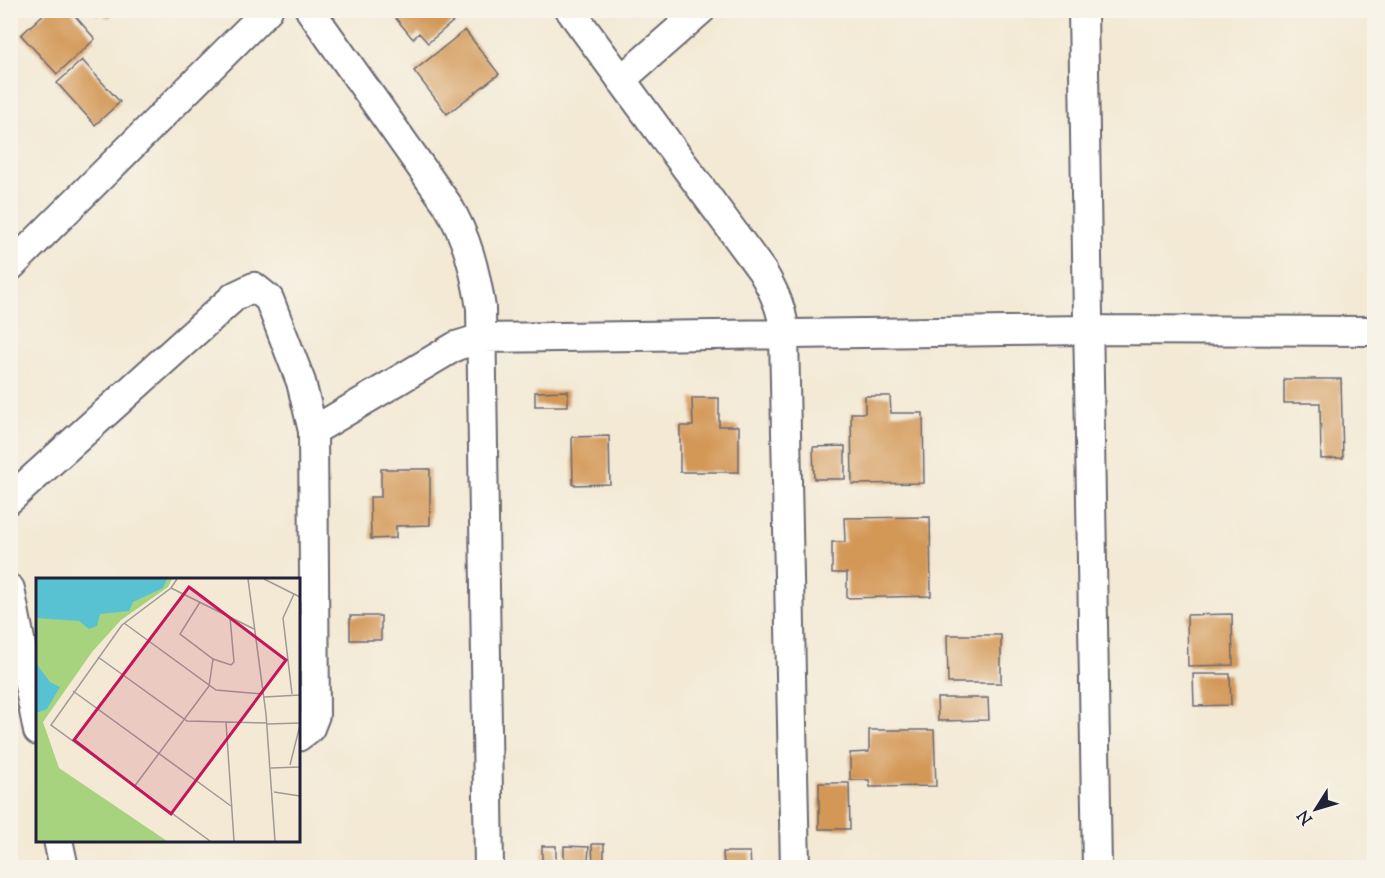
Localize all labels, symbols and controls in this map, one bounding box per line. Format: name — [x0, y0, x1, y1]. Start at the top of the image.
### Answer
inset map — [36, 578, 300, 842]
north arrow — [1286, 779, 1346, 839]
text: N — [1293, 804, 1319, 829]

